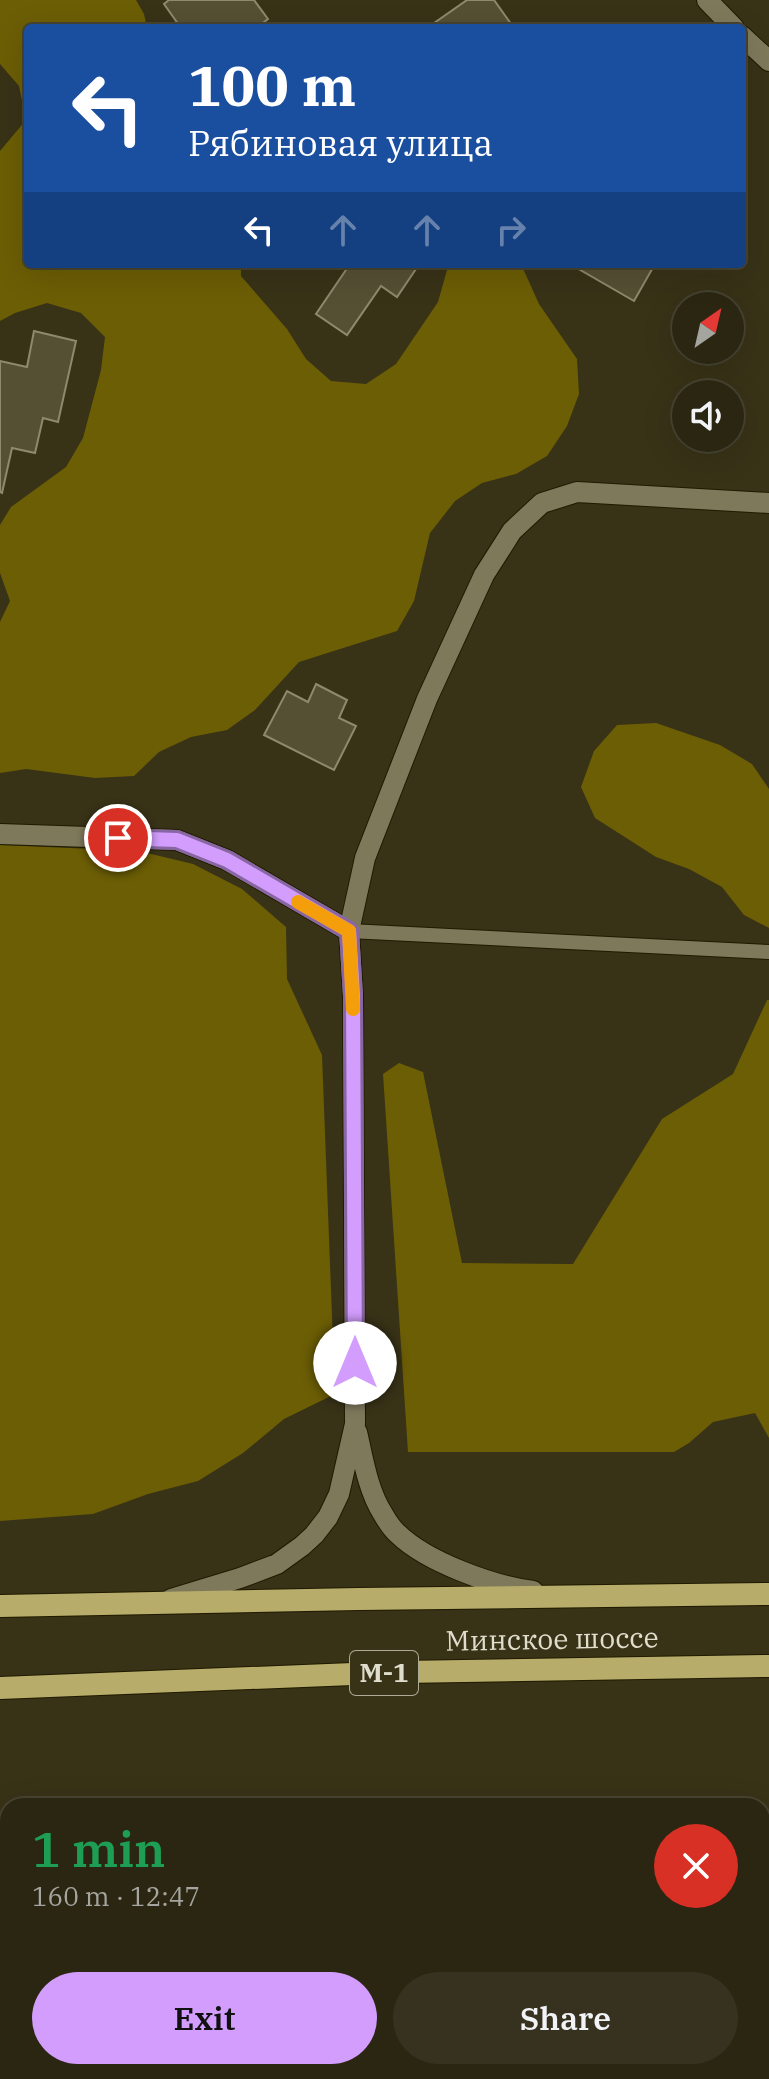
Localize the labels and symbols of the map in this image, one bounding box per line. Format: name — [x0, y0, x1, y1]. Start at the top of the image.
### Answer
north arrow — [672, 292, 744, 364]
pin — [84, 804, 152, 872]
position arrow — [313, 1321, 397, 1405]
street label: Минское шоссе — [445, 1618, 659, 1659]
road number: М-1 — [350, 1651, 418, 1695]

